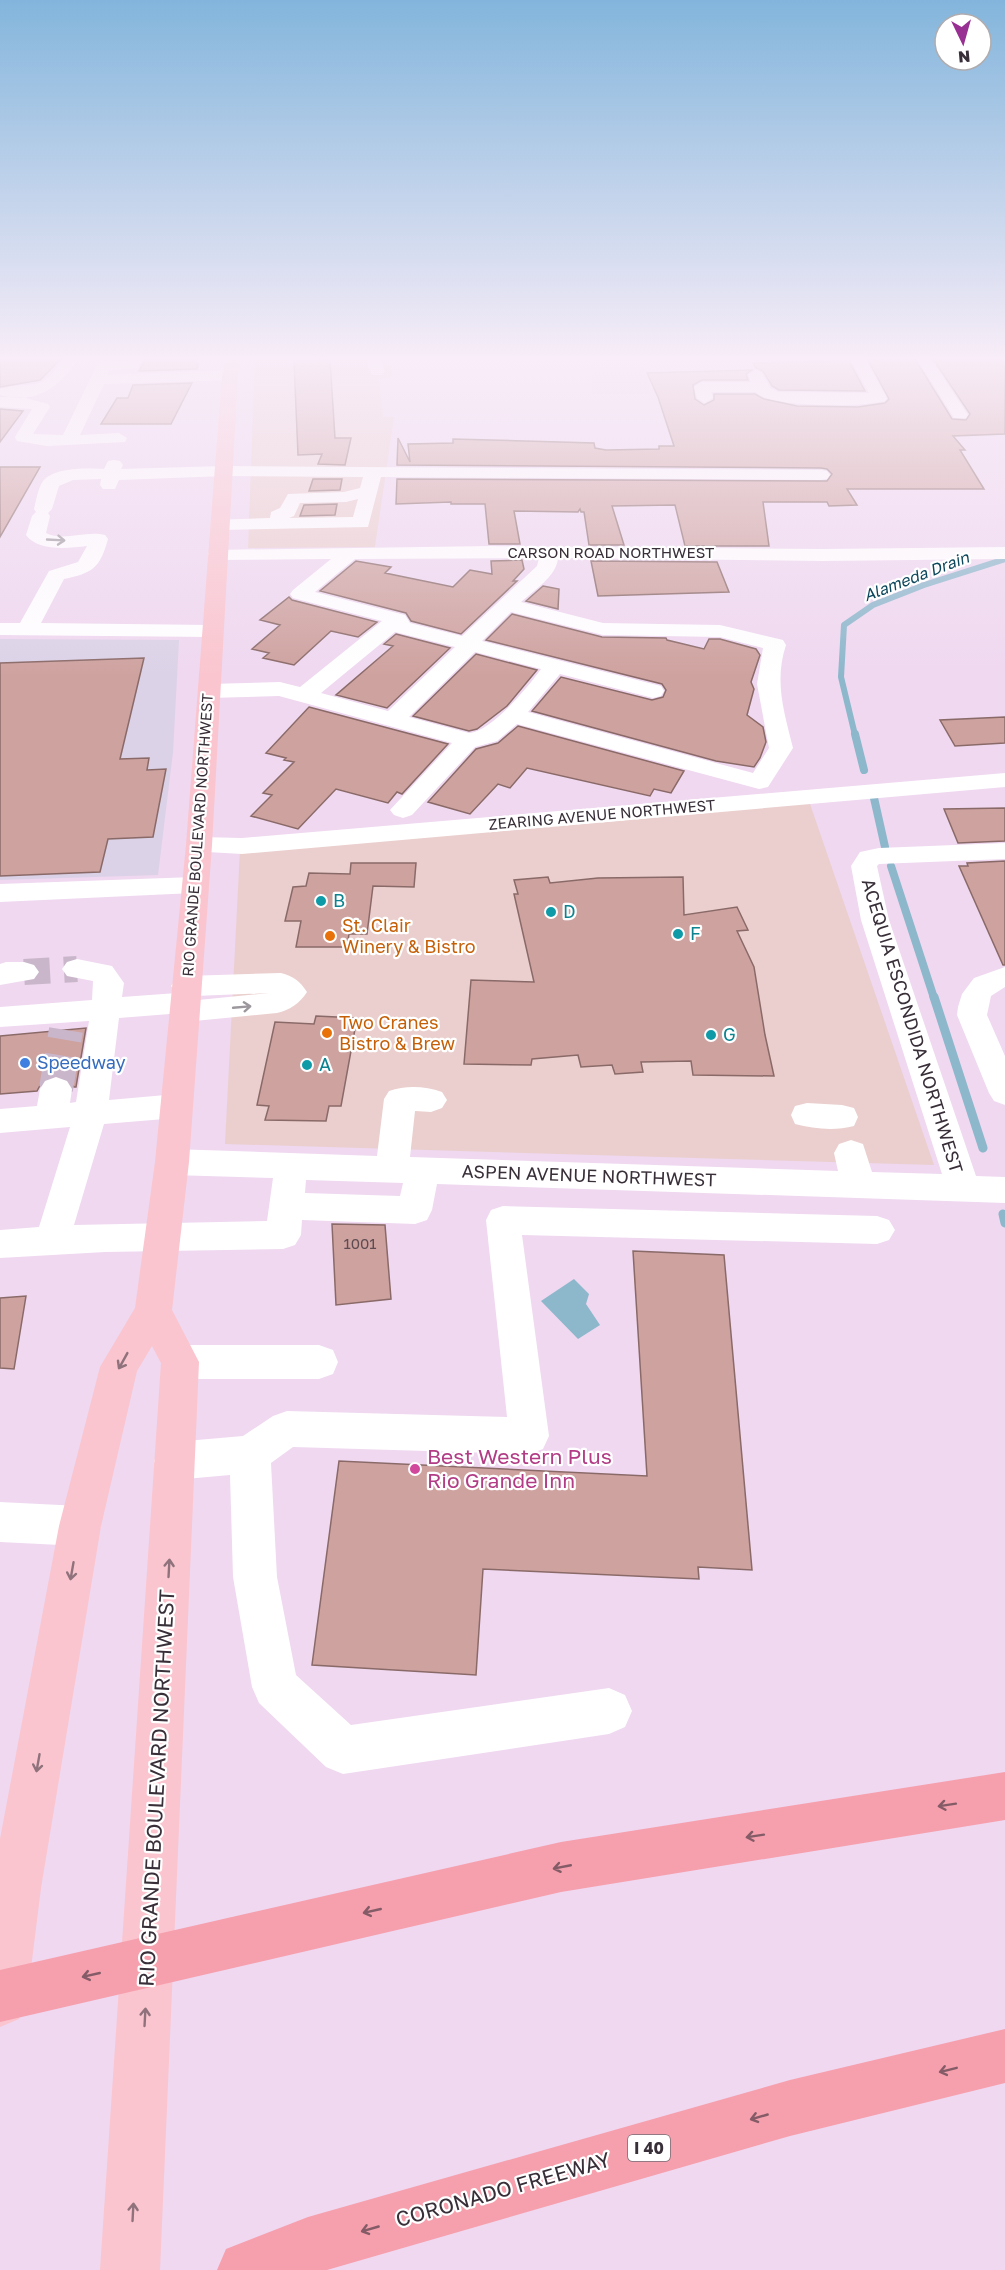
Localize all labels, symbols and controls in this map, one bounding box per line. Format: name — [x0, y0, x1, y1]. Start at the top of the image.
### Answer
north arrow — [933, 12, 993, 72]
text: N — [957, 46, 971, 67]
one-way arrow — [46, 535, 66, 546]
street label: CARSON ROAD NORTHWEST — [508, 543, 714, 561]
water label: Alameda Drain — [860, 546, 973, 605]
street label: RIO GRANDE BOULEVARD NORTHWEST — [178, 693, 216, 977]
street label: ZEARING AVENUE NORTHWEST — [488, 795, 716, 833]
street label: ACEQUIA ESCONDIDA NORTHWEST — [858, 876, 968, 1176]
place label: B — [333, 889, 345, 911]
marker: B — [314, 894, 328, 908]
place label: D — [563, 900, 576, 922]
marker: D — [544, 905, 558, 919]
place label: St. Clair Winery & Bistro — [342, 914, 476, 957]
place label: F — [690, 922, 701, 944]
marker: F — [671, 927, 685, 941]
marker: St. Clair Winery & Bistro — [323, 929, 337, 943]
one-way arrow — [232, 1001, 252, 1012]
place label: Two Cranes Bistro & Brew — [339, 1011, 455, 1054]
place label: G — [723, 1023, 736, 1045]
marker: Two Cranes Bistro & Brew — [320, 1026, 334, 1040]
marker: G — [704, 1028, 718, 1042]
place label: Speedway — [37, 1051, 126, 1073]
place label: A — [319, 1053, 331, 1075]
marker: Speedway — [18, 1056, 32, 1070]
marker: A — [300, 1058, 314, 1072]
street label: ASPEN AVENUE NORTHWEST — [461, 1160, 717, 1190]
house number: 1001 — [343, 1234, 377, 1252]
one-way arrow — [117, 1352, 129, 1369]
place label: Best Western Plus Rio Grande Inn — [427, 1443, 612, 1493]
marker: Best Western Plus Rio Grande Inn — [408, 1462, 422, 1476]
one-way arrow — [163, 1558, 174, 1578]
one-way arrow — [66, 1560, 77, 1580]
street label: RIO GRANDE BOULEVARD NORTHWEST — [133, 1589, 179, 1987]
one-way arrow — [32, 1752, 43, 1772]
one-way arrow — [938, 1800, 958, 1811]
one-way arrow — [745, 1831, 765, 1842]
one-way arrow — [553, 1862, 572, 1873]
one-way arrow — [363, 1906, 382, 1917]
one-way arrow — [82, 1969, 101, 1981]
one-way arrow — [139, 2007, 150, 2027]
one-way arrow — [939, 2064, 958, 2076]
one-way arrow — [750, 2112, 769, 2123]
road number: I 40 — [628, 2135, 670, 2161]
street label: CORONADO FREEWAY — [393, 2146, 613, 2232]
one-way arrow — [128, 2202, 139, 2222]
one-way arrow — [361, 2224, 380, 2235]

